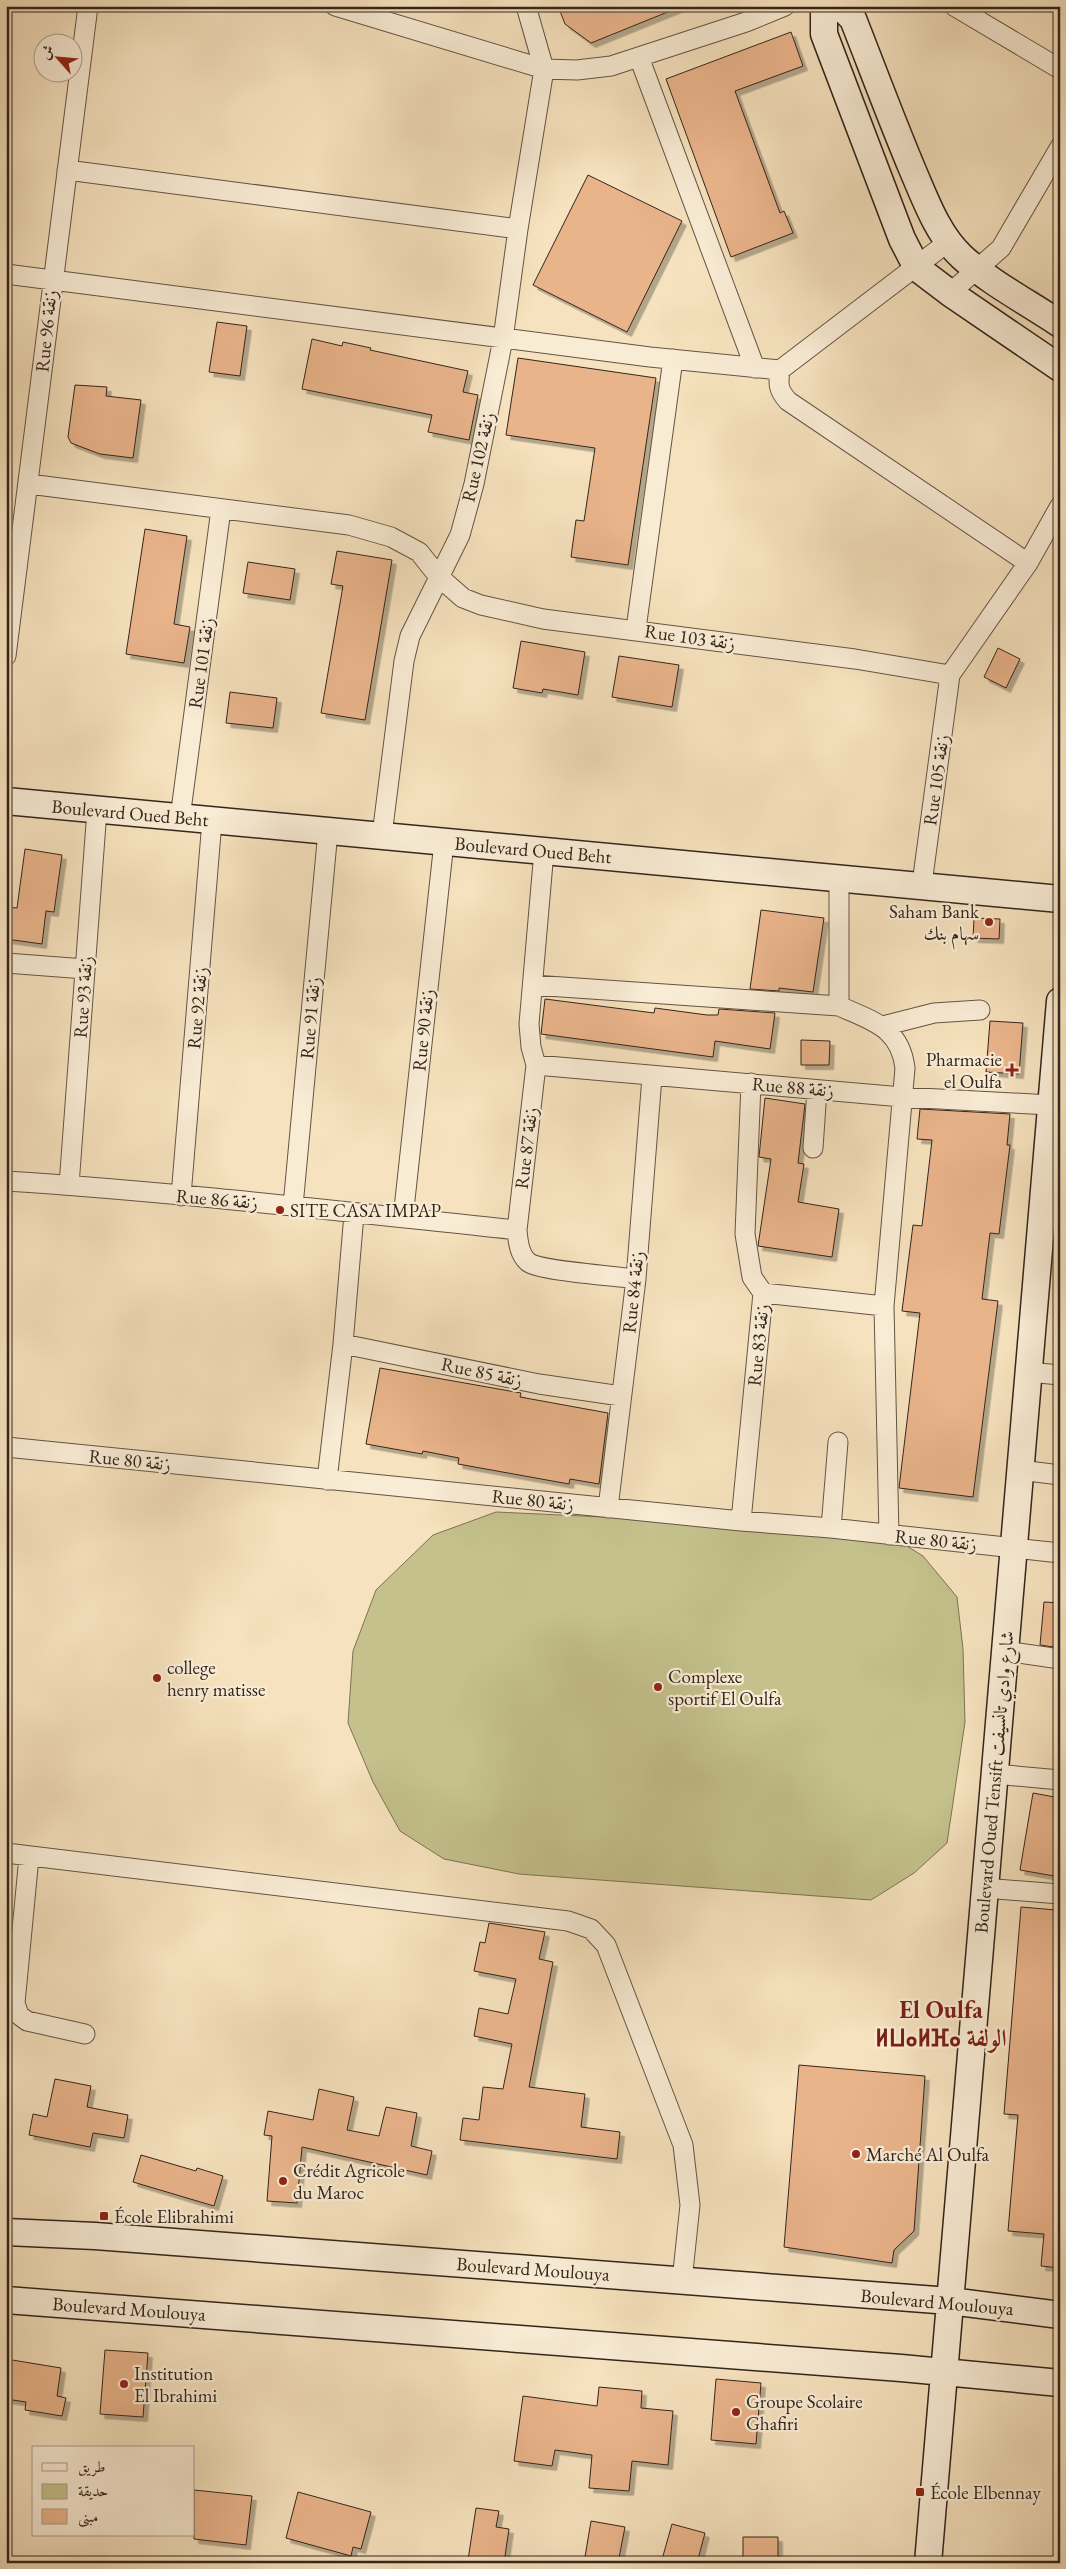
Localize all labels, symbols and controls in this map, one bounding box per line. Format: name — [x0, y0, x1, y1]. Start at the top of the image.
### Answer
north arrow — [32, 32, 82, 82]
text: ش — [35, 42, 58, 62]
street label: Rue 96 زنقة — [29, 289, 63, 373]
street label: Rue 102 زنقة — [456, 410, 500, 504]
street label: Rue 101 زنقة — [182, 616, 220, 710]
street label: Rue 103 زنقة — [643, 618, 737, 656]
street label: Rue 105 زنقة — [917, 733, 955, 827]
street label: Boulevard Oued Beht — [51, 794, 210, 832]
street label: Boulevard Oued Beht — [454, 831, 613, 869]
place label: Saham Bank سهام بنك — [889, 899, 980, 950]
marker: Saham Bank سهام بنك — [983, 916, 995, 928]
street label: Rue 93 زنقة — [68, 955, 98, 1039]
street label: Rue 92 زنقة — [181, 966, 213, 1050]
street label: Rue 91 زنقة — [294, 976, 326, 1060]
street label: Rue 90 زنقة — [406, 988, 440, 1072]
place label: Pharmacie el Oulfa — [926, 1047, 1002, 1094]
marker: Pharmacie el Oulfa — [1006, 1064, 1018, 1076]
street label: Rue 88 زنقة — [751, 1071, 835, 1103]
street label: Rue 87 زنقة — [509, 1106, 543, 1190]
street label: Rue 86 زنقة — [175, 1183, 259, 1215]
place label: SITE CASA IMPAP — [290, 1198, 441, 1223]
marker: SITE CASA IMPAP — [274, 1204, 286, 1216]
street label: Rue 84 زنقة — [616, 1250, 650, 1334]
street label: Rue 83 زنقة — [741, 1303, 775, 1387]
street label: Rue 85 زنقة — [439, 1351, 525, 1393]
street label: Rue 80 زنقة — [88, 1443, 172, 1477]
street label: Rue 80 زنقة — [491, 1483, 575, 1517]
street label: Rue 80 زنقة — [894, 1523, 978, 1557]
street label: Boulevard Oued Tensift شارع وادي تانسيفت — [968, 1630, 1023, 1934]
place label: college henry matisse — [167, 1655, 265, 1702]
place label: Complexe sportif El Oulfa — [668, 1664, 782, 1711]
marker: college henry matisse — [151, 1672, 163, 1684]
marker: Complexe sportif El Oulfa — [652, 1681, 664, 1693]
district label: El Oulfa ⵍⵡⴰⵍⴼⴰ الولفة — [875, 1994, 1007, 2053]
place label: Marché Al Oulfa — [866, 2142, 990, 2167]
marker: Marché Al Oulfa — [850, 2148, 862, 2160]
place label: Crédit Agricole du Maroc — [293, 2158, 405, 2205]
marker: Crédit Agricole du Maroc — [277, 2175, 289, 2187]
place label: École Elibrahimi — [114, 2204, 234, 2229]
marker: École Elibrahimi — [98, 2210, 110, 2222]
street label: Boulevard Moulouya — [455, 2251, 611, 2287]
street label: Boulevard Moulouya — [859, 2283, 1015, 2321]
street label: Boulevard Moulouya — [51, 2291, 207, 2327]
place label: Institution El Ibrahimi — [134, 2361, 217, 2408]
marker: Institution El Ibrahimi — [118, 2378, 130, 2390]
place label: Groupe Scolaire Ghafiri — [746, 2389, 863, 2436]
marker: Groupe Scolaire Ghafiri — [730, 2406, 742, 2418]
legend — [32, 2446, 195, 2536]
text: طريق — [78, 2457, 105, 2477]
place label: École Elbennay — [930, 2480, 1041, 2505]
text: حديقة — [78, 2481, 108, 2500]
marker: École Elbennay — [914, 2486, 926, 2498]
text: مبنى — [78, 2507, 98, 2528]

